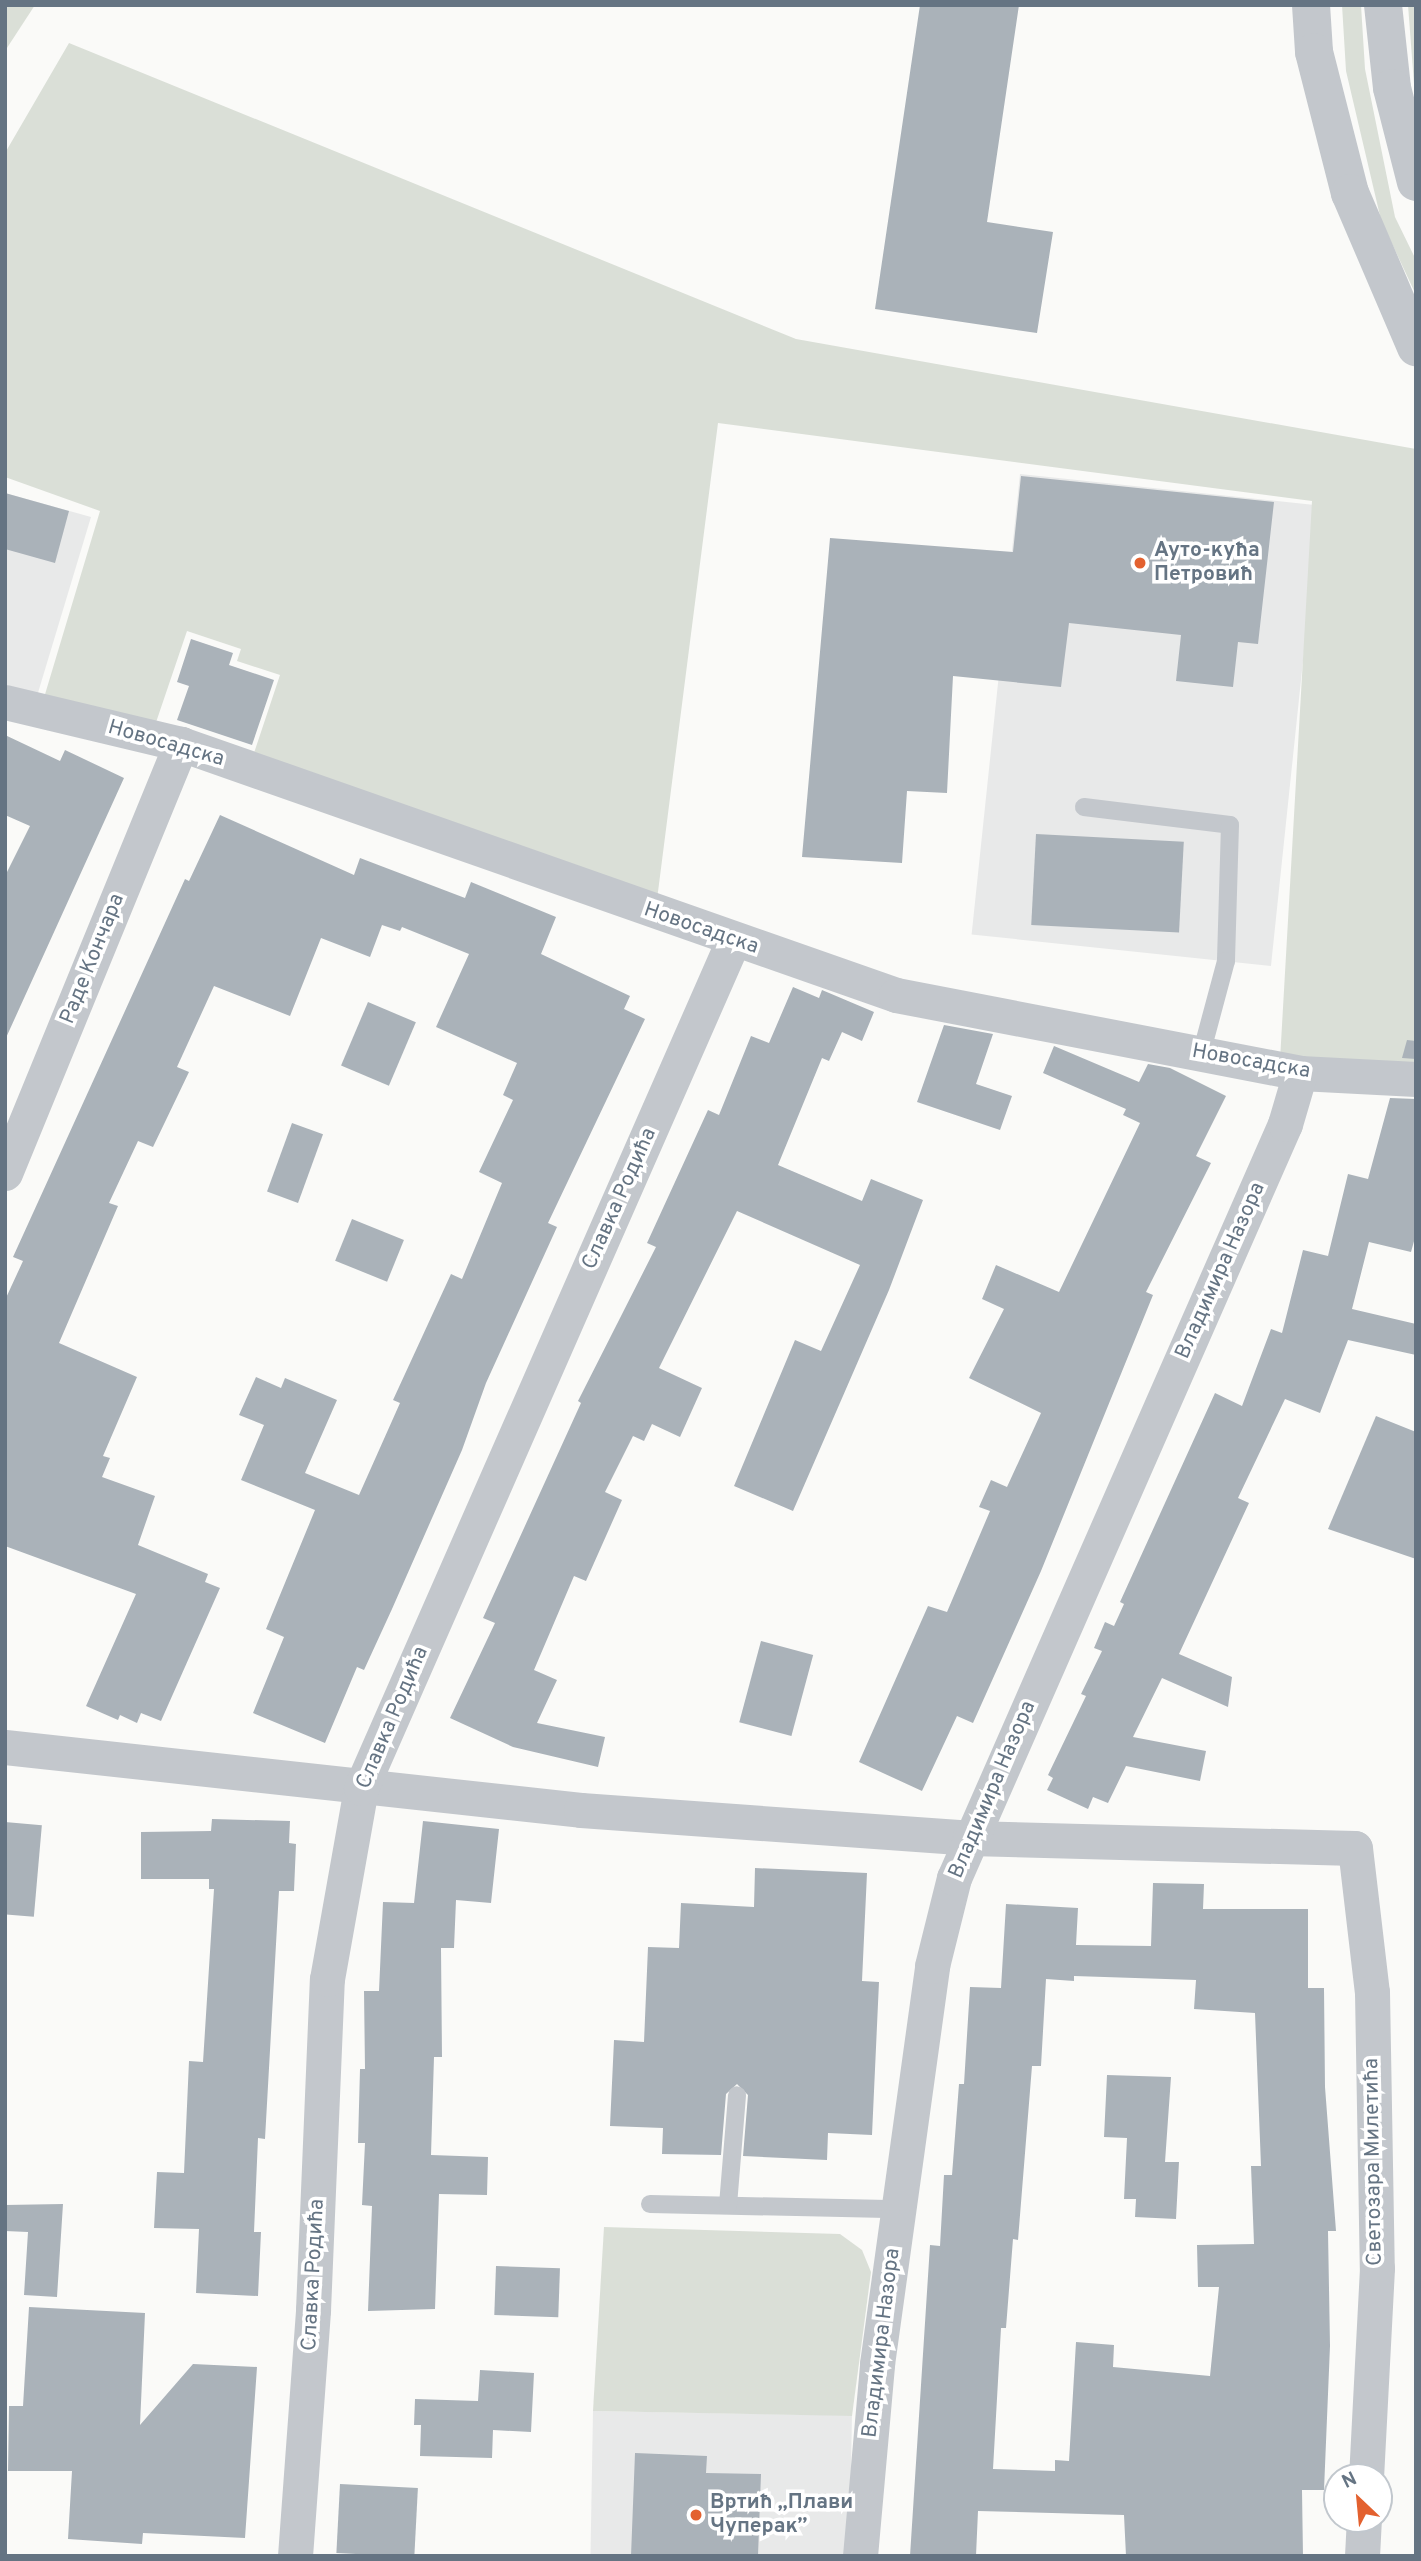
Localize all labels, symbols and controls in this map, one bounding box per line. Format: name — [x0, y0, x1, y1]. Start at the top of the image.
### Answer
place label: Ауто-кућа Петровић — [1154, 538, 1260, 588]
marker: Ауто-кућа Петровић — [1132, 555, 1148, 571]
street label: Новосадска — [105, 715, 227, 773]
street label: Раде Кончара — [55, 890, 131, 1028]
street label: Новосадска — [640, 898, 762, 960]
street label: Новосадска — [1190, 1039, 1312, 1085]
street label: Славка Родића — [578, 1124, 662, 1274]
street label: Владимира Назора — [1171, 1179, 1271, 1363]
street label: Славка Родића — [352, 1643, 434, 1793]
street label: Владимира Назора — [944, 1697, 1042, 1883]
street label: Светозара Милетића — [1360, 2058, 1388, 2266]
street label: Славка Родића — [297, 2198, 331, 2352]
street label: Владимира Назора — [858, 2247, 906, 2439]
north arrow — [1323, 2463, 1393, 2533]
text: N — [1338, 2467, 1361, 2495]
place label: Вртић „Плави Чуперак” — [710, 2490, 853, 2540]
marker: Вртић „Плави Чуперак” — [688, 2507, 704, 2523]

